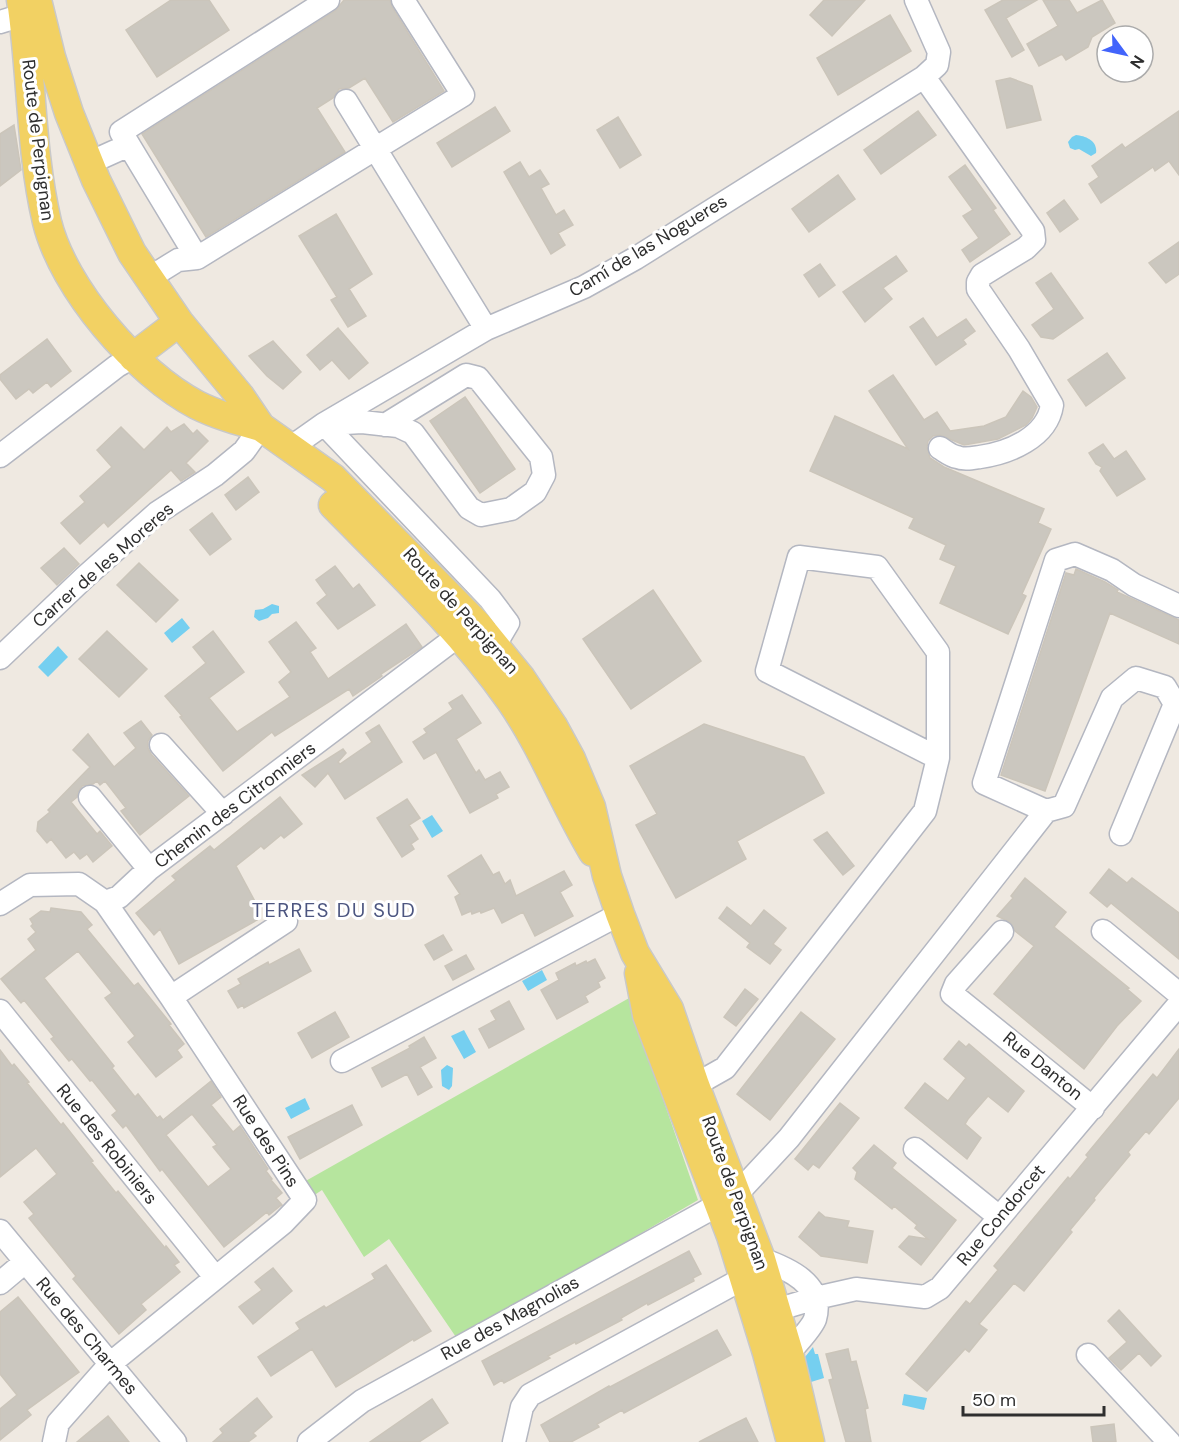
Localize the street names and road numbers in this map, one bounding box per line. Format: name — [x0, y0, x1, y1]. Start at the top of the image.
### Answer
street label: Route de Perpignan — [16, 58, 60, 222]
street label: Camí de las Nogueres — [565, 189, 731, 303]
street label: Carrer de les Moreres — [27, 497, 179, 633]
street label: Route de Perpignan — [398, 543, 524, 679]
street label: Chemin des Citronniers — [149, 736, 321, 874]
street label: Rue Danton — [998, 1026, 1088, 1106]
street label: Rue des Robiniers — [51, 1079, 163, 1209]
street label: Rue des Pins — [227, 1090, 305, 1192]
street label: Route de Perpignan — [696, 1113, 774, 1273]
street label: Rue Condorcet — [951, 1159, 1051, 1271]
street label: Rue des Magnolias — [437, 1270, 583, 1366]
street label: Rue des Charmes — [31, 1272, 143, 1400]

